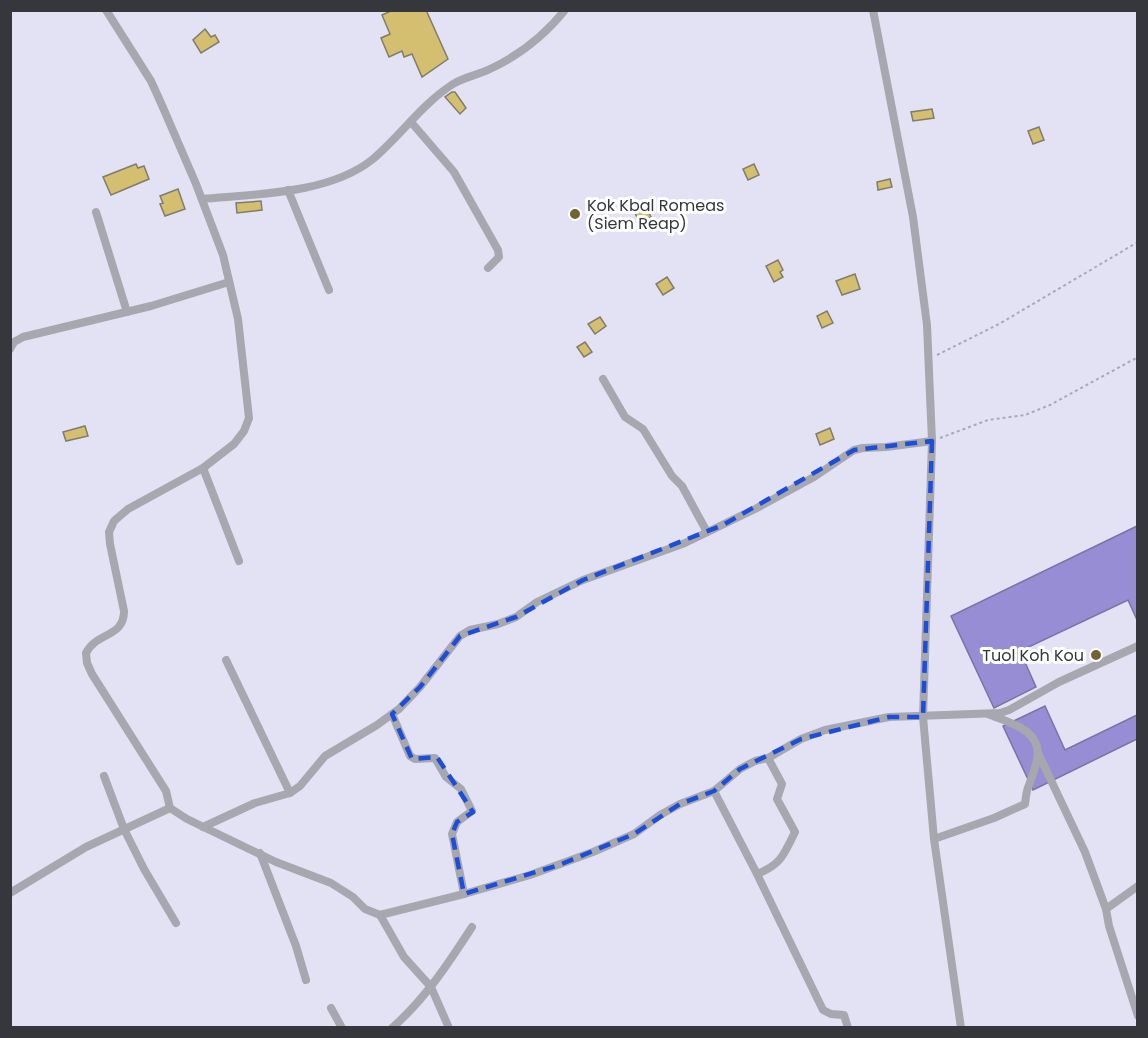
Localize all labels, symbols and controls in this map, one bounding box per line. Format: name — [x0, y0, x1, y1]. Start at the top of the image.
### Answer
place label: Kok Kbal Romeas (Siem Reap) — [587, 194, 724, 235]
marker: Kok Kbal Romeas (Siem Reap) — [568, 207, 582, 221]
place label: Tuol Koh Kou — [982, 644, 1084, 667]
marker: Tuol Koh Kou — [1089, 648, 1103, 662]

